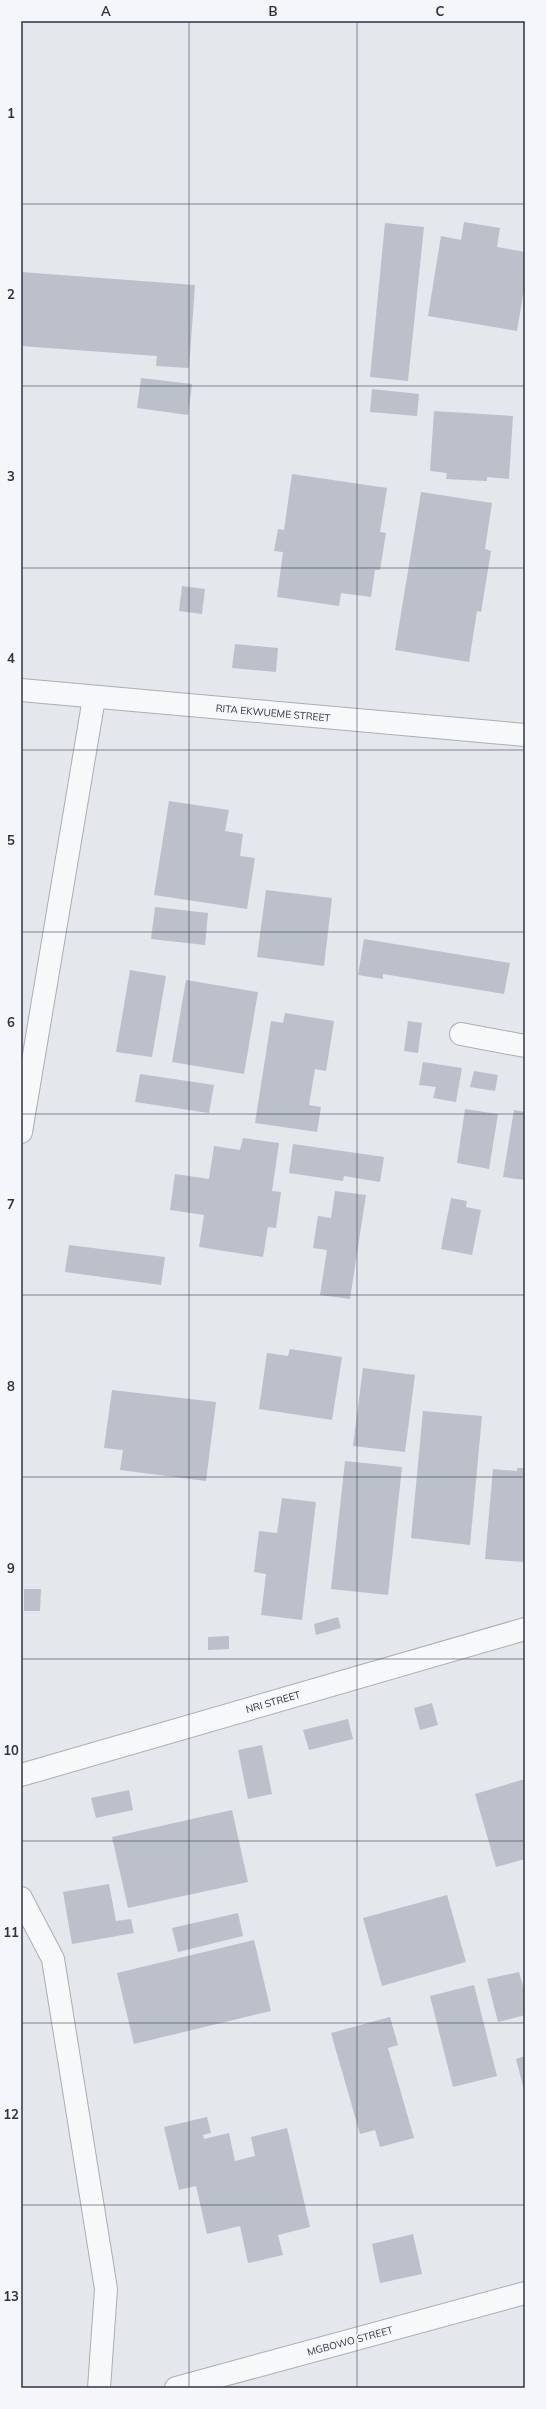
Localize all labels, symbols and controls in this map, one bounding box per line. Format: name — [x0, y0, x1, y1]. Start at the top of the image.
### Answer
text: A — [101, 3, 111, 19]
text: B — [269, 3, 278, 19]
text: C — [436, 3, 445, 19]
text: 1 — [7, 105, 15, 121]
text: 2 — [7, 286, 15, 302]
text: 3 — [7, 468, 15, 484]
text: 4 — [7, 650, 15, 666]
street label: RITA EKWUEME STREET — [215, 702, 331, 724]
text: 5 — [7, 832, 15, 848]
text: 6 — [7, 1014, 15, 1030]
text: 7 — [7, 1196, 15, 1212]
text: 8 — [7, 1378, 15, 1394]
text: 9 — [7, 1560, 15, 1576]
street label: NRI STREET — [244, 1688, 302, 1716]
text: 10 — [3, 1742, 19, 1758]
text: 11 — [3, 1924, 19, 1940]
text: 12 — [3, 2106, 19, 2122]
text: 13 — [3, 2288, 19, 2304]
street label: MGBOWO STREET — [306, 2323, 394, 2359]

